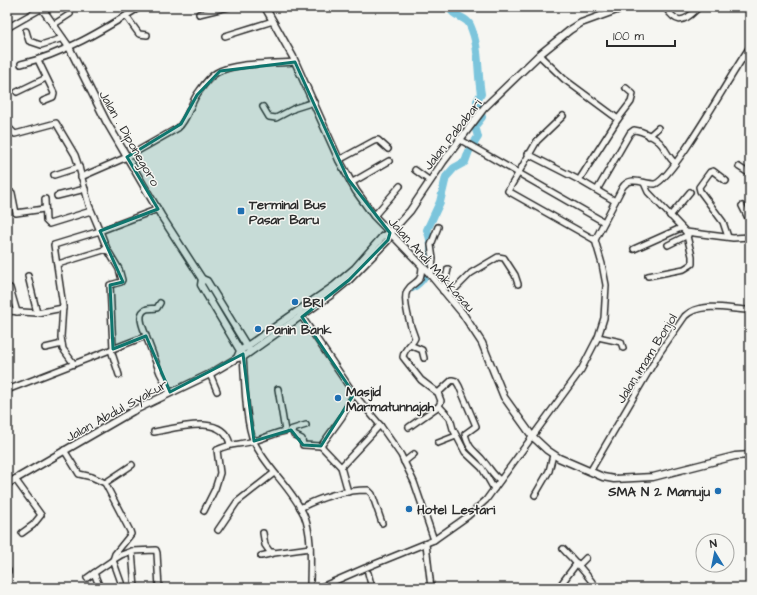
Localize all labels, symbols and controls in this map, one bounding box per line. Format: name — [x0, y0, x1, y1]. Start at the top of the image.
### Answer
scale bar — [607, 22, 675, 48]
text: 100 m — [613, 28, 644, 45]
street label: Jalan . Diponegoro — [94, 87, 164, 191]
street label: Jalan Pababari — [419, 95, 486, 174]
place label: Terminal Bus Pasar Baru — [248, 196, 327, 229]
marker: Terminal Bus Pasar Baru — [236, 206, 246, 216]
street label: Jalan Andi Makkasau — [384, 213, 479, 316]
place label: BRI — [303, 294, 324, 312]
marker: BRI — [290, 297, 300, 307]
street label: Jalan Imam Bonjol — [612, 310, 682, 407]
place label: Panin Bank — [266, 321, 332, 339]
marker: Panin Bank — [253, 324, 263, 334]
street label: Jalan Abdul Syakur — [62, 375, 171, 447]
place label: Masjid Marmatunnajah — [346, 383, 435, 417]
marker: Masjid Marmatunnajah — [333, 393, 343, 403]
place label: SMA N 2 Mamuju — [607, 483, 710, 502]
marker: SMA N 2 Mamuju — [713, 486, 723, 496]
place label: Hotel Lestari — [417, 501, 496, 519]
marker: Hotel Lestari — [404, 504, 414, 514]
north arrow — [695, 533, 735, 573]
text: N — [709, 536, 718, 552]

